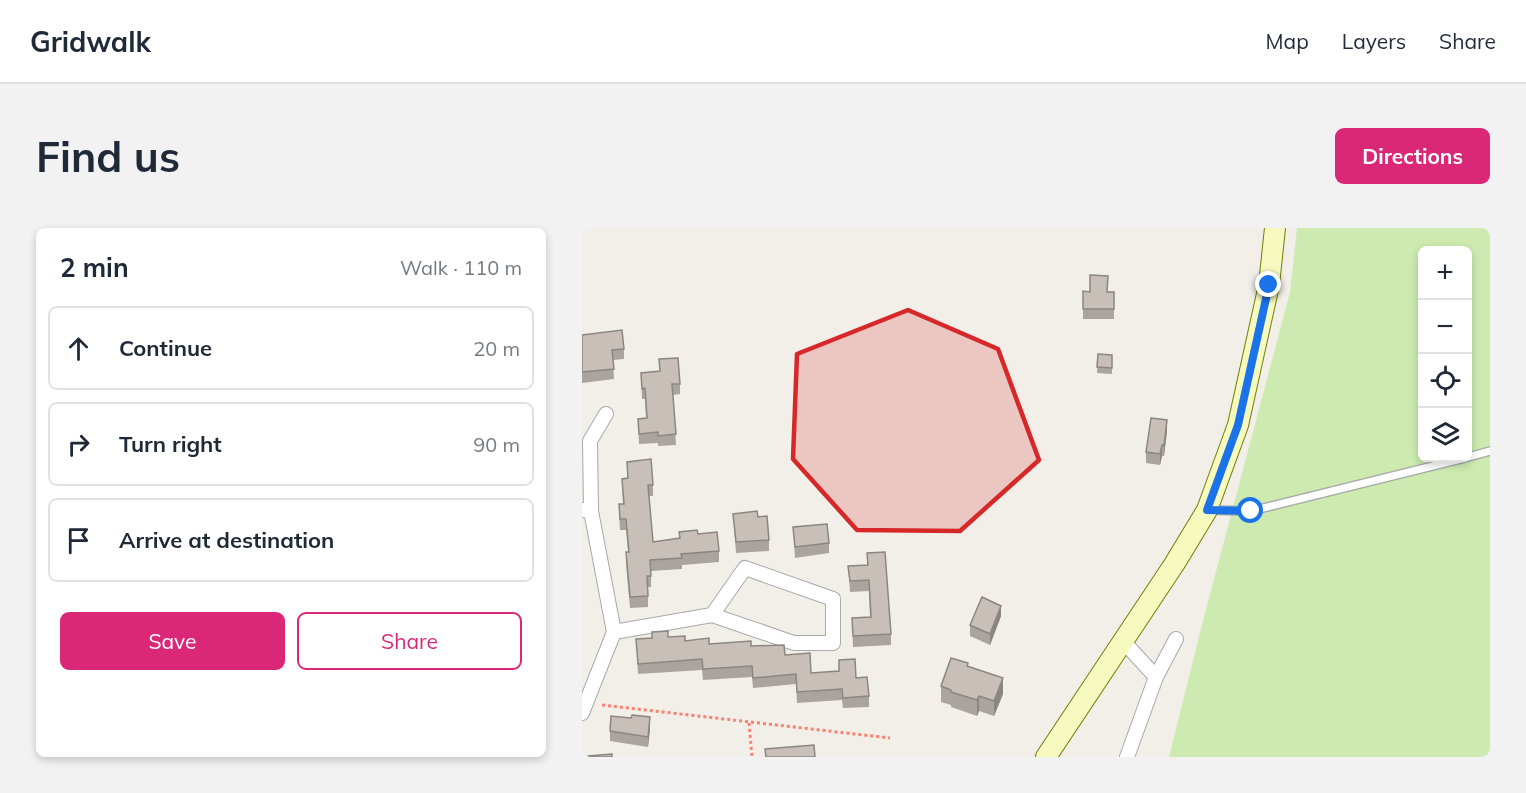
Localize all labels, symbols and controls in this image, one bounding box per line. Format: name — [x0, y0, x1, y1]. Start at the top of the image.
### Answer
text: Gridwalk — [30, 24, 151, 59]
text: Map — [1266, 28, 1309, 54]
text: Layers — [1342, 28, 1406, 54]
text: Share — [1439, 28, 1496, 54]
button: Directions — [1335, 128, 1490, 184]
text: Find us — [36, 130, 180, 183]
map controls — [1418, 246, 1472, 462]
button: + — [1418, 246, 1472, 300]
text: 2 min — [60, 251, 129, 284]
text: Walk · 110 m — [400, 255, 522, 280]
route end — [1255, 271, 1281, 297]
button: − — [1418, 300, 1472, 354]
icon: ahead — [62, 332, 95, 365]
text: Continue — [119, 334, 212, 362]
text: 20 m — [473, 336, 520, 361]
button: locate — [1418, 354, 1472, 408]
button: layers — [1418, 408, 1472, 462]
icon: right — [62, 428, 95, 461]
text: Turn right — [119, 430, 222, 458]
text: 90 m — [473, 432, 520, 457]
route start — [1237, 497, 1263, 523]
icon: arrive — [62, 524, 95, 557]
text: Arrive at destination — [119, 526, 334, 554]
button: Save — [60, 612, 285, 670]
button: Share — [297, 612, 522, 670]

